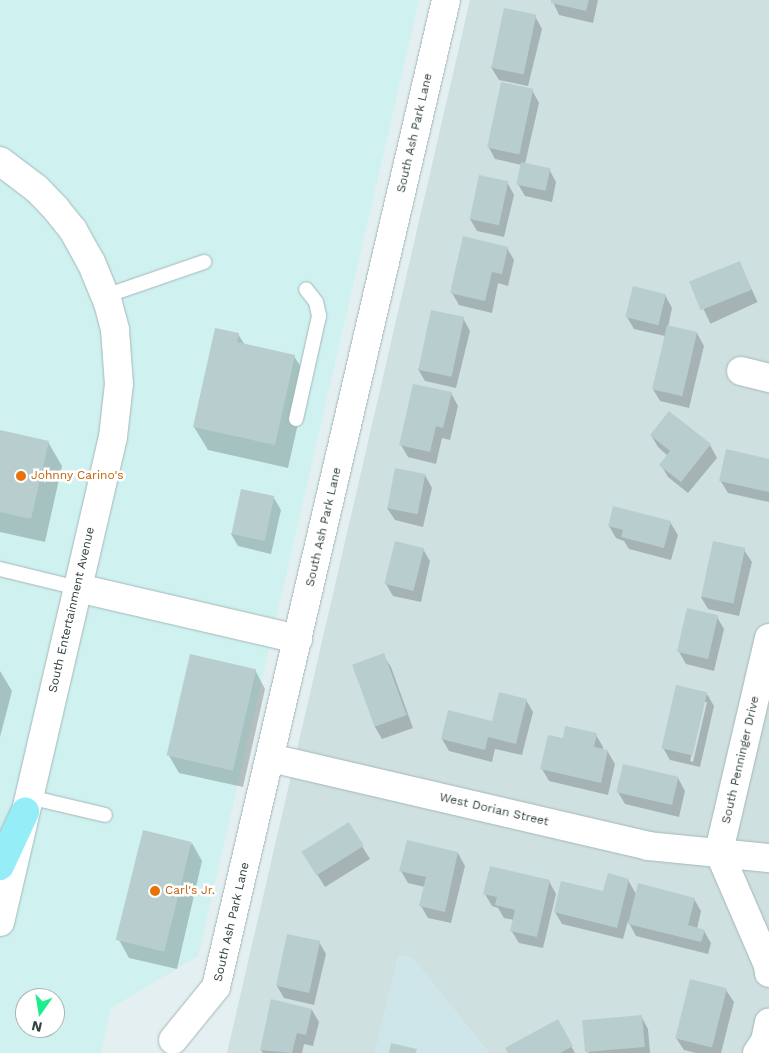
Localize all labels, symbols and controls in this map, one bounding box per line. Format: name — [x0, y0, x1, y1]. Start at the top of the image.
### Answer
street label: South Ash Park Lane — [394, 72, 436, 194]
street label: South Ash Park Lane — [303, 466, 345, 588]
place label: Johnny Carino's — [31, 469, 124, 483]
marker: Johnny Carino's — [15, 470, 27, 482]
street label: South Entertainment Avenue — [46, 526, 98, 694]
street label: South Penninger Drive — [719, 695, 763, 825]
street label: West Dorian Street — [438, 790, 550, 830]
street label: South Ash Park Lane — [211, 861, 253, 983]
place label: Carl's Jr. — [165, 884, 215, 898]
marker: Carl's Jr. — [149, 885, 161, 897]
north arrow — [15, 988, 65, 1038]
text: N — [30, 1018, 44, 1036]

